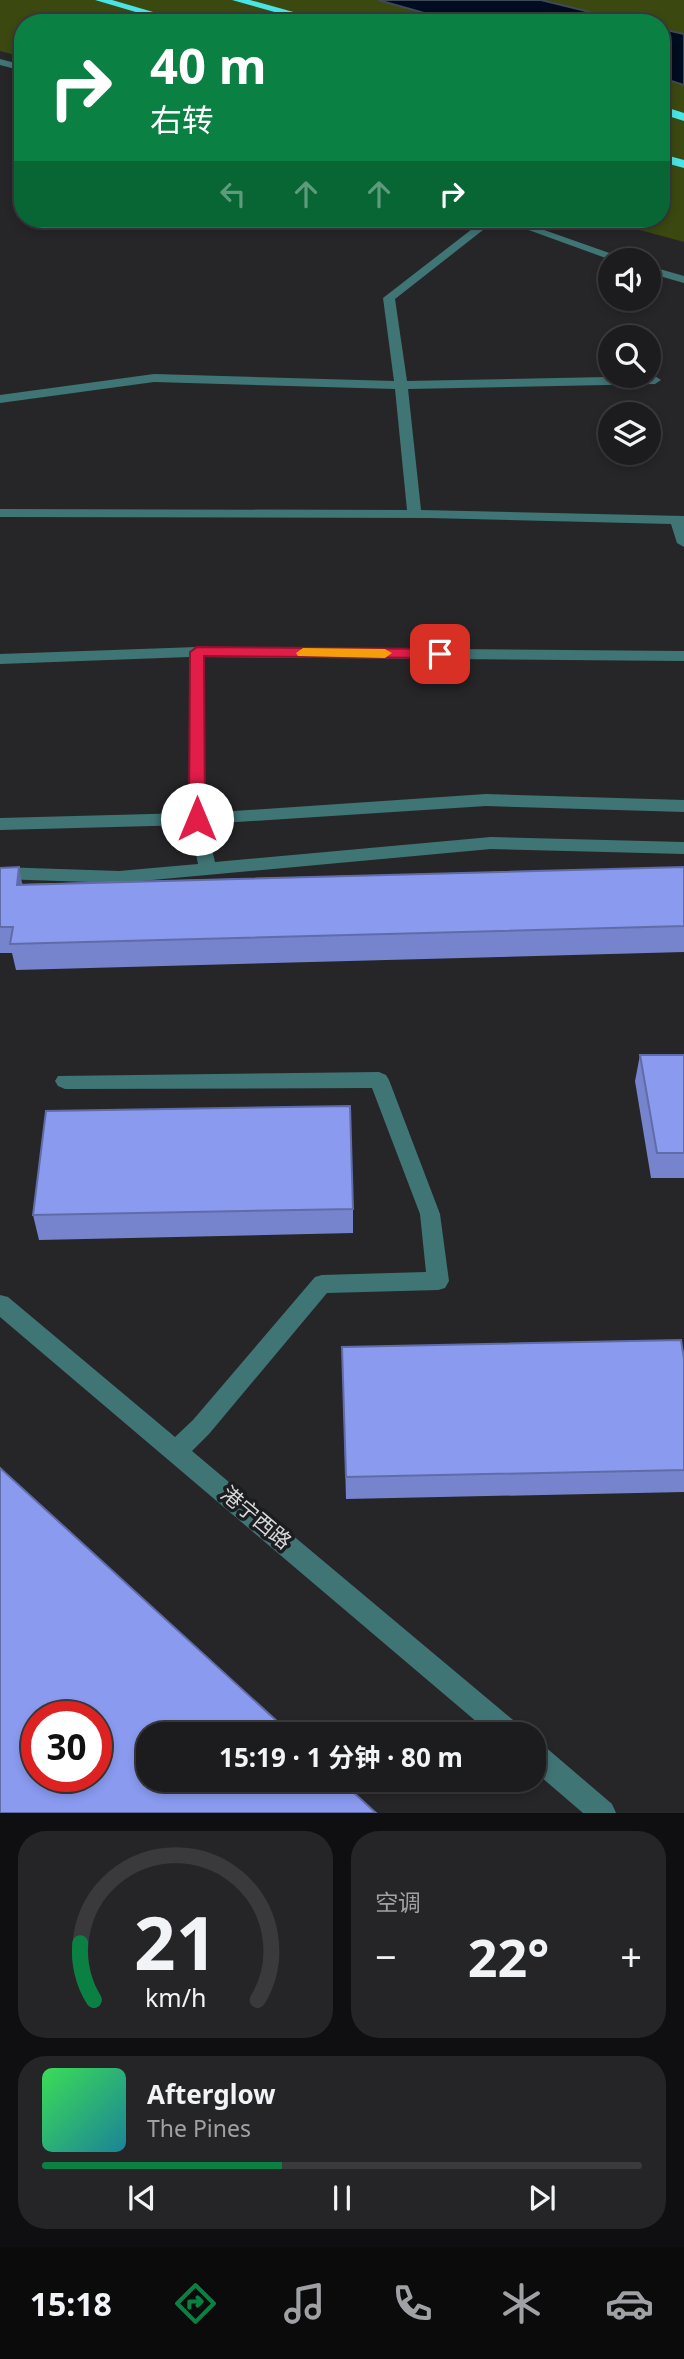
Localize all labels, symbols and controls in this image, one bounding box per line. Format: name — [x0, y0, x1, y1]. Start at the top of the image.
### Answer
text: 40 m — [150, 32, 267, 98]
icon: right — [35, 42, 126, 133]
text: 右转 — [150, 98, 214, 141]
icon: left — [214, 175, 252, 213]
icon: ahead — [287, 175, 325, 213]
icon: ahead — [360, 175, 398, 213]
icon: right — [433, 175, 471, 213]
map controls — [598, 248, 661, 465]
button: sound — [598, 248, 661, 311]
button: search — [598, 325, 661, 388]
button: layers — [598, 402, 661, 465]
pin — [410, 624, 470, 684]
icon: arrive — [421, 635, 459, 673]
position arrow — [160, 782, 234, 856]
street label: 港宁西路 — [215, 1480, 298, 1555]
speed limit sign: 30 — [21, 1701, 112, 1792]
text: 15:19 · 1 分钟 · 80 m — [219, 1739, 463, 1775]
text: 空调 — [375, 1886, 421, 1918]
text: 21 — [134, 1893, 217, 1992]
text: 22° — [468, 1921, 549, 1992]
text: − — [375, 1930, 397, 1982]
text: + — [620, 1930, 642, 1982]
text: km/h — [145, 1980, 206, 2014]
text: Afterglow — [147, 2076, 275, 2112]
text: The Pines — [147, 2112, 251, 2144]
icon: previous — [123, 2179, 161, 2217]
icon: pause — [323, 2179, 361, 2217]
icon: next — [523, 2179, 561, 2217]
icon: directions — [171, 2279, 220, 2328]
icon: music — [280, 2279, 329, 2328]
icon: phone — [388, 2279, 437, 2328]
icon: climate — [497, 2279, 546, 2328]
icon: car — [605, 2279, 654, 2328]
text: 15:18 — [30, 2282, 112, 2325]

